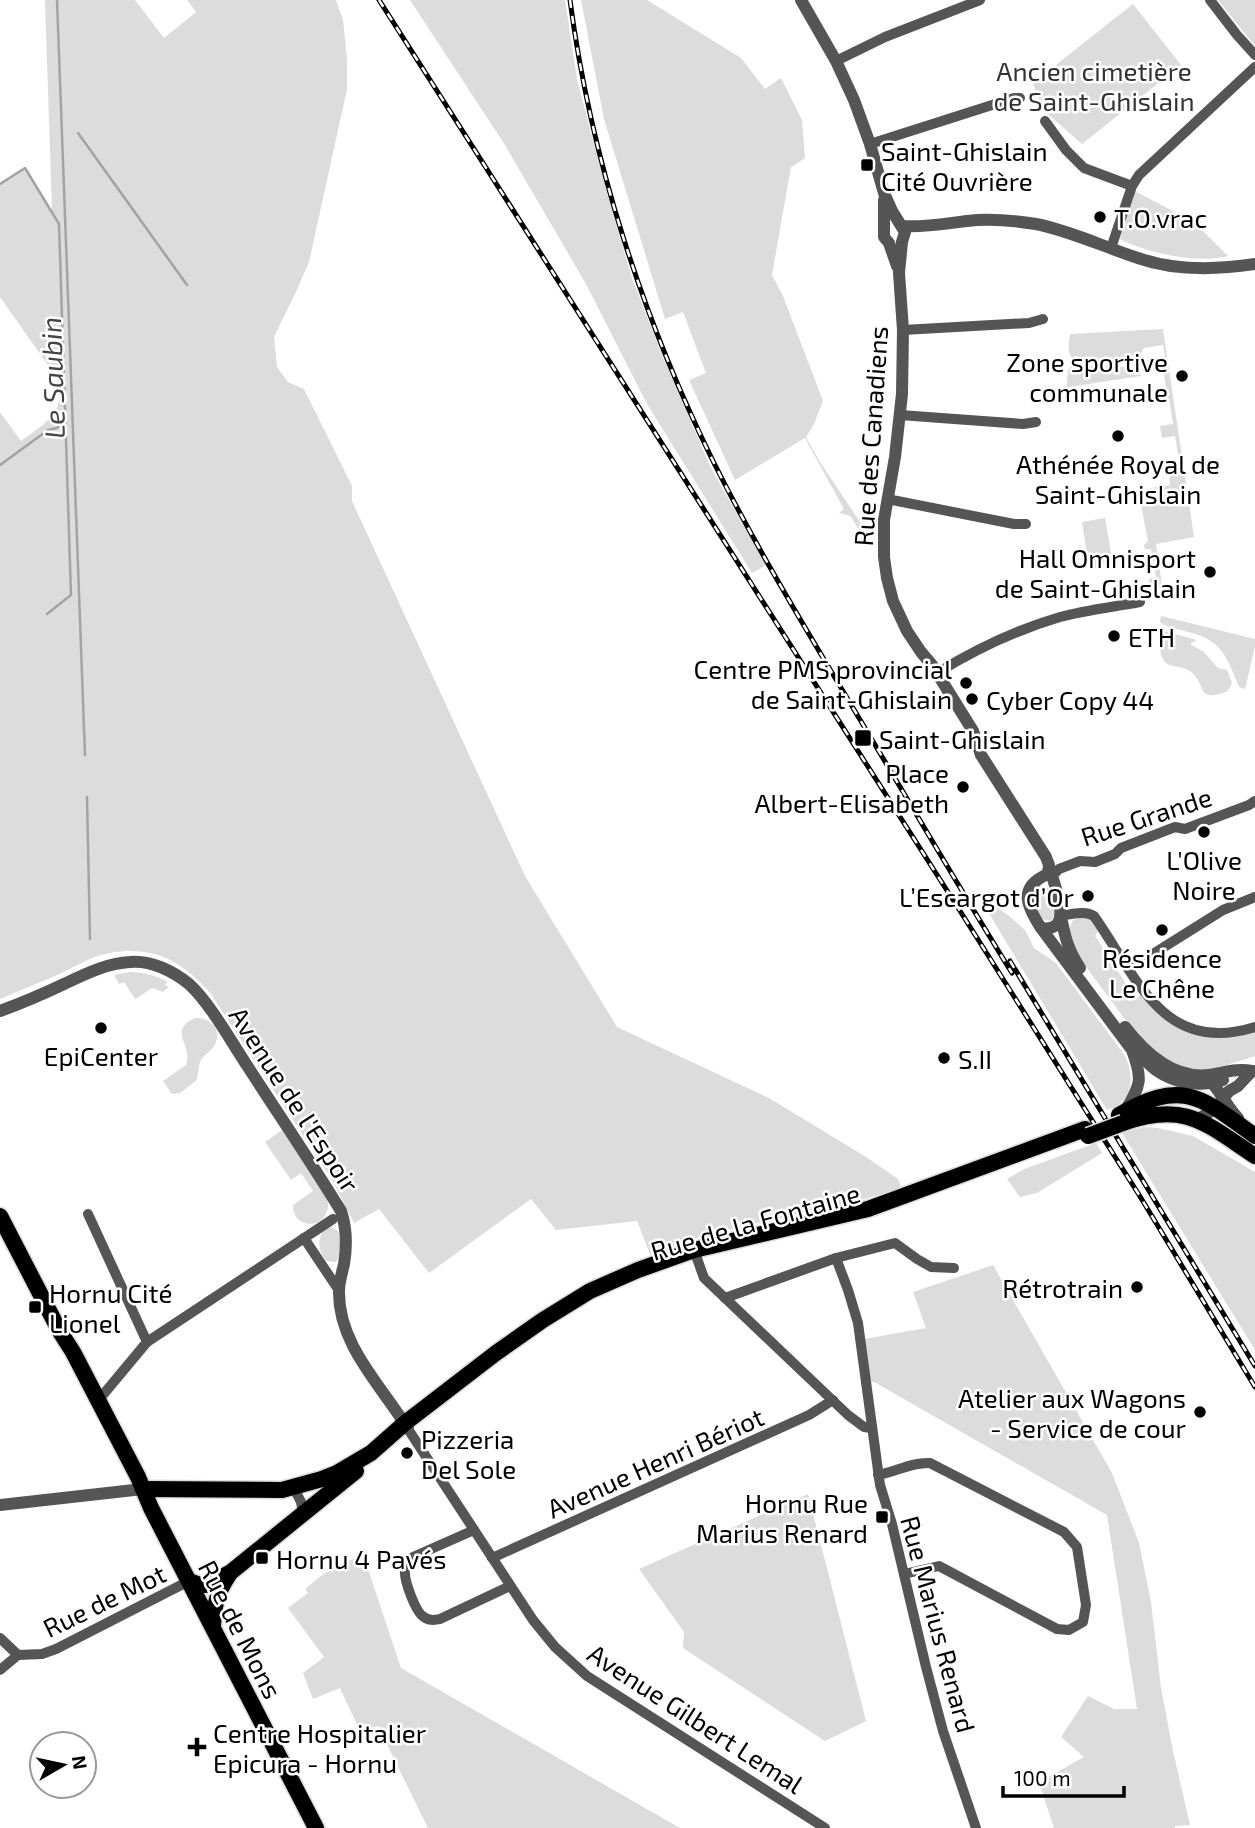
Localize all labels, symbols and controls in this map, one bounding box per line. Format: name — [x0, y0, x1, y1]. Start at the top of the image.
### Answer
park label: Ancien cimetière de Saint-Ghislain — [993, 55, 1195, 116]
place label: Saint-Ghislain Cité Ouvrière — [881, 135, 1048, 196]
marker: Saint-Ghislain Cité Ouvrière — [859, 157, 875, 173]
place label: T.O.vrac — [1114, 202, 1207, 233]
marker: T.O.vrac — [1092, 209, 1108, 225]
water label: Le Saubin — [33, 316, 71, 440]
street label: Rue des Canadiens — [847, 325, 893, 547]
place label: Zone sportive communale — [1006, 346, 1168, 407]
marker: Zone sportive communale — [1174, 368, 1190, 384]
marker: Athénée Royal de Saint-Ghislain — [1110, 428, 1126, 444]
place label: Athénée Royal de Saint-Ghislain — [1016, 448, 1220, 509]
place label: Hall Omnisport de Saint-Ghislain — [995, 542, 1196, 603]
marker: Hall Omnisport de Saint-Ghislain — [1202, 564, 1218, 580]
place label: ETH — [1128, 621, 1175, 652]
marker: ETH — [1106, 628, 1122, 644]
place label: Centre PMS provincial de Saint-Ghislain — [694, 653, 952, 714]
marker: Centre PMS provincial de Saint-Ghislain — [958, 675, 974, 691]
place label: Cyber Copy 44 — [986, 684, 1154, 715]
marker: Cyber Copy 44 — [964, 691, 980, 707]
place label: Saint-Ghislain — [879, 723, 1046, 754]
marker: Saint-Ghislain — [853, 728, 873, 748]
place label: Place Albert-Elisabeth — [754, 757, 949, 818]
marker: Place Albert-Elisabeth — [955, 779, 971, 795]
street label: Rue Grande — [1077, 780, 1215, 852]
marker: L'Olive Noire — [1196, 824, 1212, 840]
place label: L'Olive Noire — [1166, 844, 1242, 905]
place label: L’Escargot d’Or — [899, 881, 1074, 912]
marker: L’Escargot d’Or — [1080, 888, 1096, 904]
marker: Résidence Le Chêne — [1154, 922, 1170, 938]
place label: Résidence Le Chêne — [1102, 942, 1222, 1003]
street label: Avenue de l'Espoir — [224, 1001, 366, 1197]
marker: EpiCenter — [93, 1020, 109, 1036]
place label: EpiCenter — [44, 1040, 158, 1071]
place label: S.II — [958, 1043, 992, 1074]
marker: S.II — [936, 1050, 952, 1066]
street label: Rue de la Fontaine — [647, 1176, 863, 1266]
place label: Rétrotrain — [1002, 1272, 1123, 1303]
place label: Hornu Cité Lionel — [49, 1277, 172, 1338]
marker: Rétrotrain — [1129, 1279, 1145, 1295]
marker: Hornu Cité Lionel — [27, 1299, 43, 1315]
place label: Atelier aux Wagons - Service de cour — [958, 1382, 1186, 1443]
street label: Avenue Henri Bériot — [542, 1400, 768, 1524]
marker: Atelier aux Wagons - Service de cour — [1192, 1404, 1208, 1420]
place label: Pizzeria Del Sole — [421, 1423, 516, 1484]
marker: Pizzeria Del Sole — [399, 1445, 415, 1461]
place label: Hornu Rue Marius Renard — [696, 1487, 868, 1548]
marker: Hornu Rue Marius Renard — [874, 1509, 890, 1525]
street label: Rue Marius Renard — [895, 1512, 983, 1736]
place label: Hornu 4 Pavés — [276, 1543, 446, 1574]
marker: Hornu 4 Pavés — [254, 1550, 270, 1566]
street label: Rue de Mons — [193, 1555, 289, 1703]
street label: Rue de Mot — [38, 1557, 171, 1643]
street label: Avenue Gilbert Lemal — [583, 1637, 810, 1799]
place label: Centre Hospitalier Epicura - Hornu — [213, 1717, 426, 1778]
north arrow — [28, 1730, 98, 1800]
marker: Centre Hospitalier Epicura - Hornu — [187, 1737, 207, 1757]
text: N — [68, 1754, 93, 1771]
scale bar — [1003, 1755, 1124, 1799]
text: 100 m — [1014, 1765, 1071, 1790]

